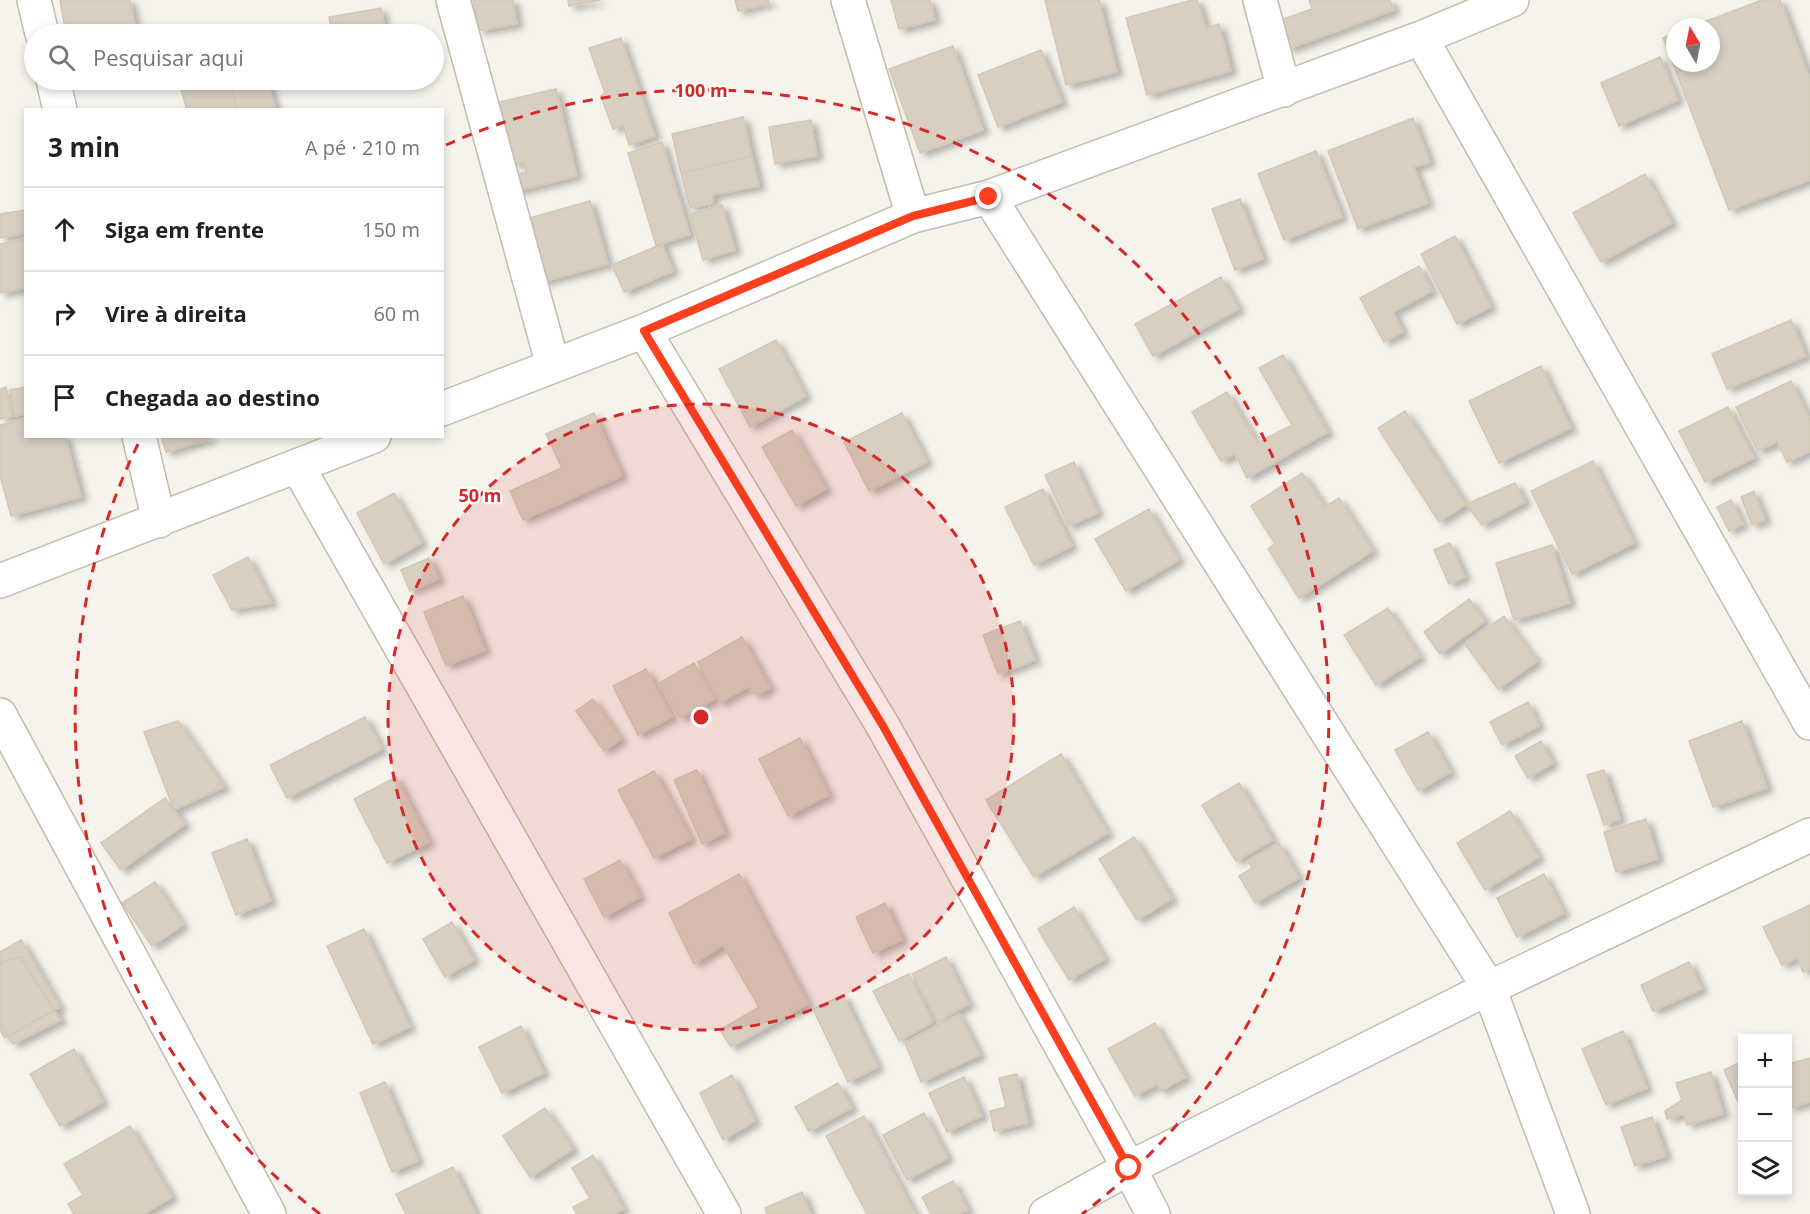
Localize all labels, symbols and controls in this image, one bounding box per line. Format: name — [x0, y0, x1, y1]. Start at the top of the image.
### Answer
north arrow — [1666, 18, 1720, 72]
search box — [24, 24, 444, 90]
icon: search — [45, 41, 78, 74]
text: Pesquisar aqui — [93, 42, 244, 72]
text: 100 m — [674, 78, 728, 102]
text: 3 min — [48, 129, 120, 165]
text: A pé · 210 m — [305, 134, 420, 161]
route end — [975, 183, 1001, 209]
icon: ahead — [48, 213, 81, 246]
text: Siga em frente — [105, 214, 264, 244]
text: 150 m — [362, 216, 420, 243]
icon: right — [48, 297, 81, 330]
text: Vire à direita — [105, 298, 247, 328]
text: 60 m — [373, 300, 420, 327]
icon: arrive — [48, 381, 81, 414]
text: Chegada ao destino — [105, 382, 320, 412]
text: 50 m — [459, 483, 501, 507]
centre of rings — [691, 707, 711, 727]
map controls — [1738, 1034, 1792, 1196]
button: + — [1738, 1034, 1792, 1088]
button: − — [1738, 1088, 1792, 1142]
button: layers — [1738, 1142, 1792, 1196]
route start — [1115, 1154, 1141, 1180]

